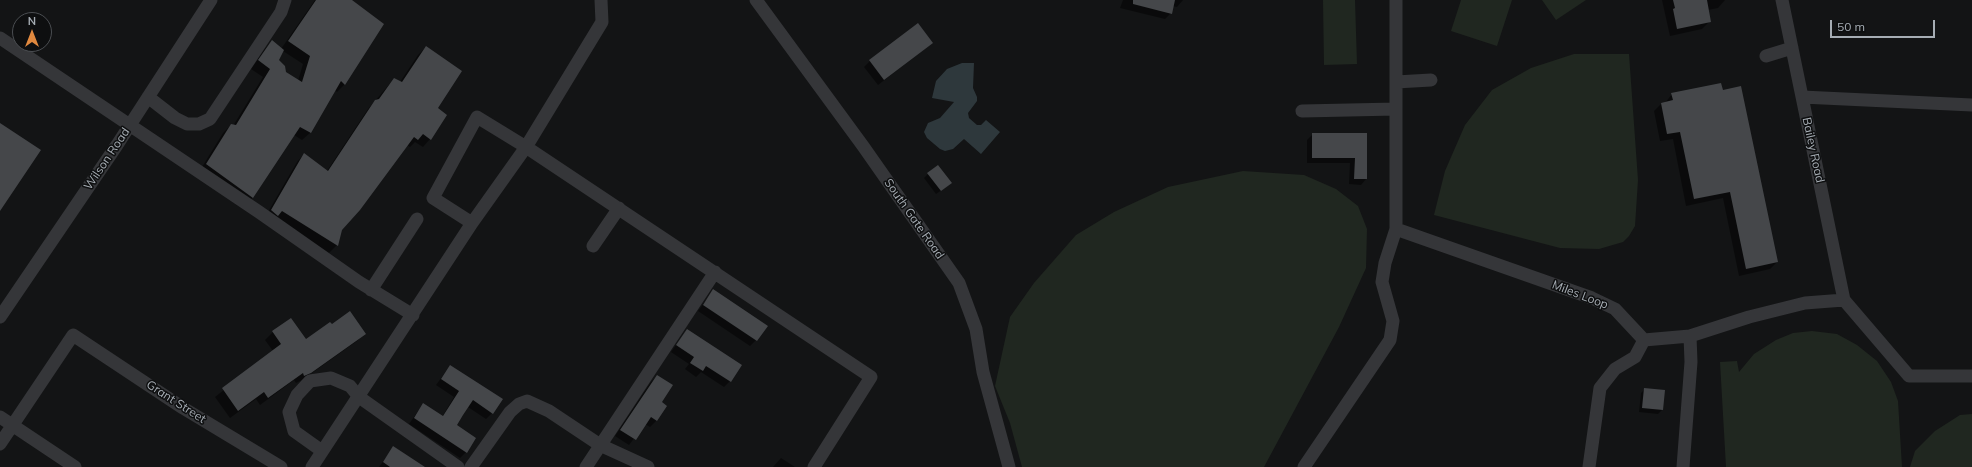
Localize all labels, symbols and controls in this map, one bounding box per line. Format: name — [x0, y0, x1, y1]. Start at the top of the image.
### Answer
north arrow — [12, 12, 52, 52]
scale bar — [1832, 12, 1937, 38]
text: N — [28, 14, 36, 28]
text: 50 m — [1837, 19, 1865, 34]
street label: Bailey Road — [1799, 116, 1827, 184]
street label: Wilson Road — [81, 125, 133, 193]
street label: South Gate Road — [881, 176, 947, 262]
street label: Miles Loop — [1550, 278, 1610, 312]
street label: Grant Street — [144, 377, 208, 427]

